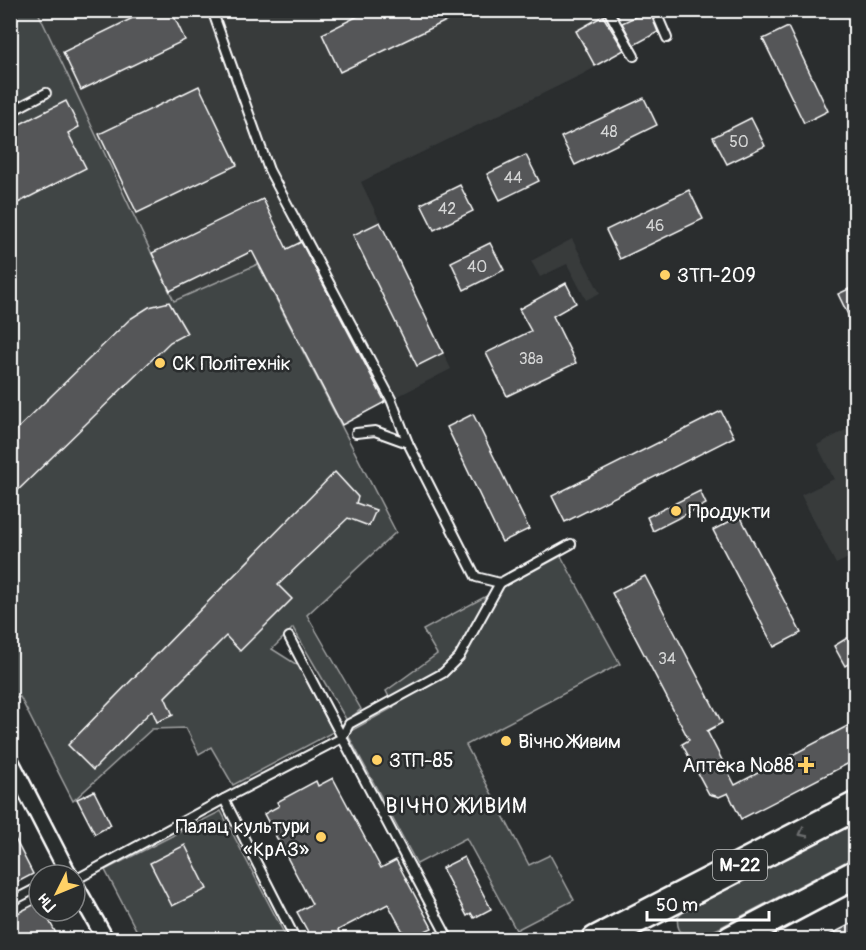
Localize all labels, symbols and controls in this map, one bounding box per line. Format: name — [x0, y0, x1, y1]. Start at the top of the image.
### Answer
house number: 48 — [600, 122, 618, 142]
house number: 50 — [729, 132, 749, 152]
house number: 44 — [504, 168, 522, 188]
house number: 42 — [438, 199, 456, 219]
house number: 46 — [646, 216, 664, 236]
house number: 40 — [467, 257, 487, 277]
place label: ЗТП-209 — [677, 263, 756, 288]
marker: ЗТП-209 — [658, 268, 672, 282]
house number: 38а — [519, 349, 543, 369]
place label: СК Політехнік — [172, 351, 291, 376]
marker: СК Політехнік — [153, 356, 167, 370]
place label: Продукти — [688, 499, 770, 524]
marker: Продукти — [669, 504, 683, 518]
house number: 34 — [658, 649, 676, 669]
place label: Вічно Живим — [518, 729, 621, 754]
marker: Вічно Живим — [499, 734, 513, 748]
place label: ЗТП-85 — [389, 748, 454, 773]
marker: ЗТП-85 — [370, 753, 384, 767]
place label: Аптека №88 — [683, 753, 794, 778]
marker: Аптека №88 — [799, 758, 813, 772]
district label: ВІЧНО ЖИВИМ — [386, 793, 528, 820]
place label: Палац культури «КрАЗ» — [176, 814, 309, 862]
one-way arrow — [799, 826, 810, 837]
marker: Палац культури «КрАЗ» — [314, 830, 328, 844]
road number: М-22 — [713, 850, 767, 880]
north arrow — [27, 863, 87, 923]
scale bar — [647, 884, 768, 922]
text: Пн — [33, 889, 60, 916]
text: 50 m — [656, 894, 698, 917]

